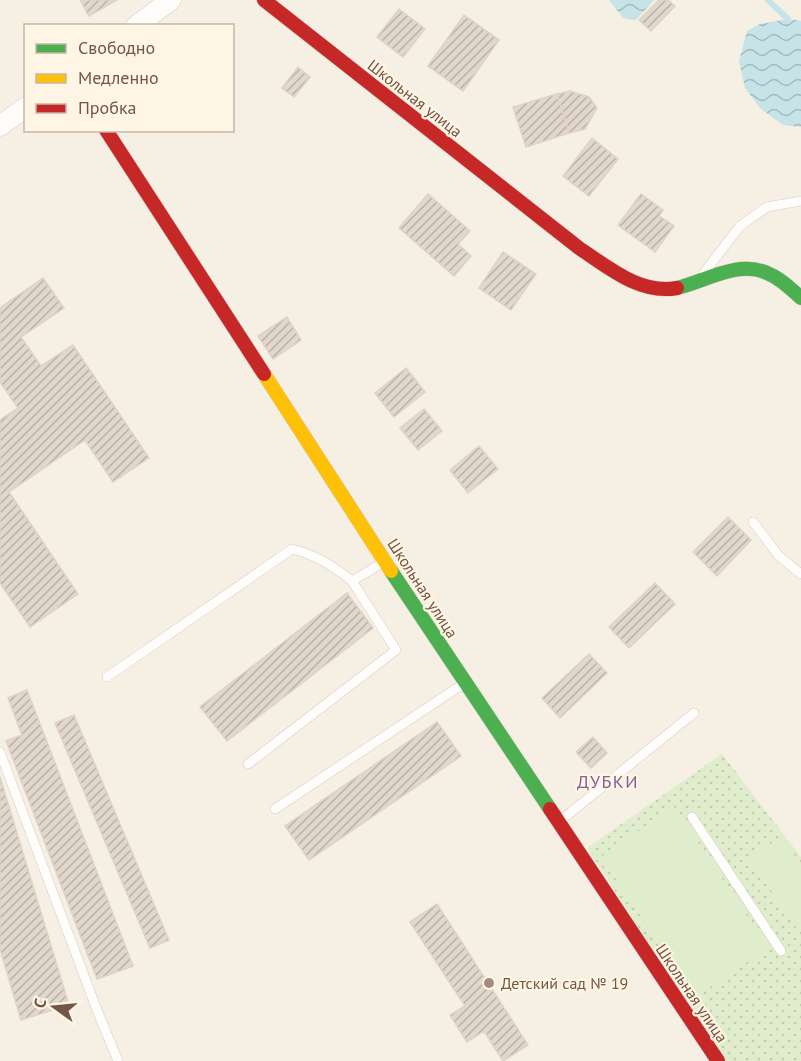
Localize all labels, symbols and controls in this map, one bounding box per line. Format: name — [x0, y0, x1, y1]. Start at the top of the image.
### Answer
legend — [24, 24, 234, 132]
text: Свободно — [78, 36, 155, 59]
street label: Школьная улица — [364, 55, 466, 141]
text: Медленно — [78, 66, 159, 89]
text: Пробка — [78, 96, 136, 119]
street label: Школьная улица — [383, 534, 463, 642]
district label: ДУБКИ — [577, 770, 639, 793]
street label: Школьная улица — [652, 940, 732, 1046]
place label: Детский сад № 19 — [501, 973, 628, 993]
marker: Детский сад № 19 — [482, 976, 496, 990]
north arrow — [24, 977, 84, 1037]
text: С — [29, 996, 50, 1010]

